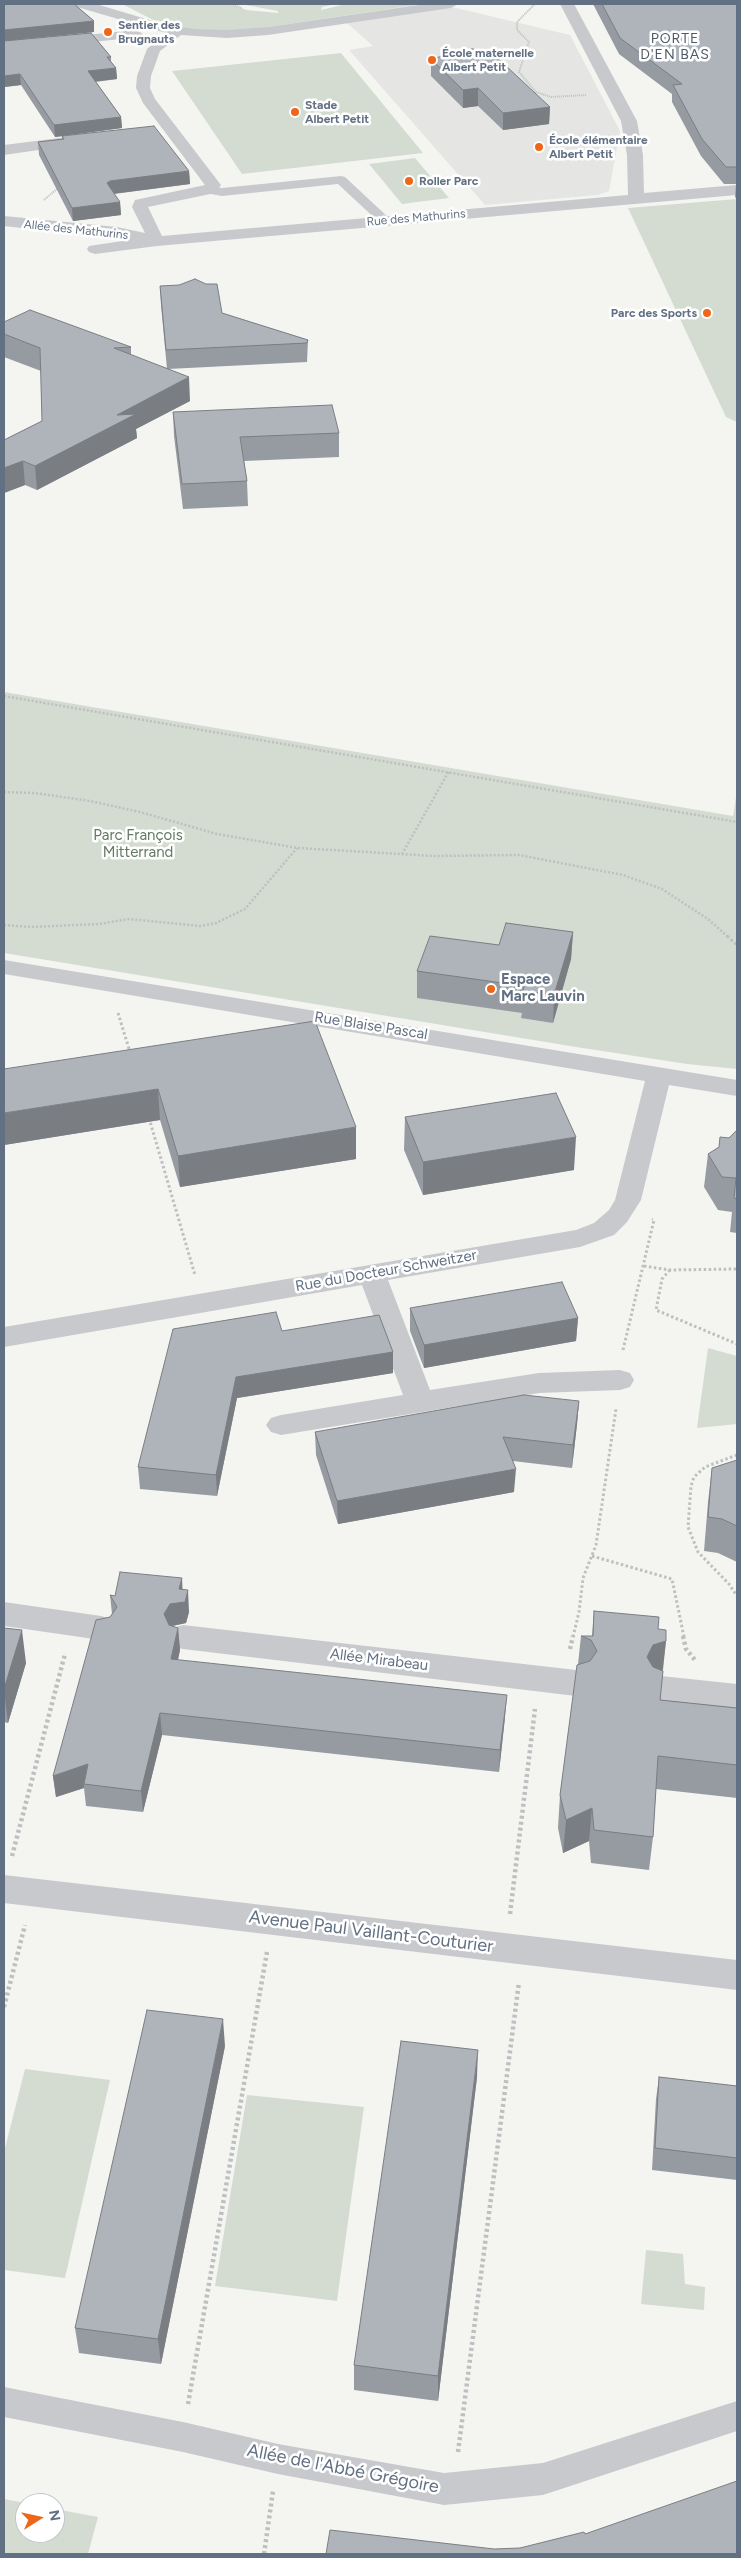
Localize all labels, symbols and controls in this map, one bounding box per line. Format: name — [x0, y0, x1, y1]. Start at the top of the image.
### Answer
place label: Sentier des Brugnauts — [118, 18, 180, 46]
marker: Sentier des Brugnauts — [102, 26, 114, 38]
district label: PORTE D'EN BAS — [639, 31, 711, 64]
place label: École maternelle Albert Petit — [442, 46, 534, 74]
marker: École maternelle Albert Petit — [426, 54, 438, 66]
place label: Stade Albert Petit — [305, 98, 369, 126]
marker: Stade Albert Petit — [289, 106, 301, 118]
place label: École élémentaire Albert Petit — [549, 133, 648, 161]
marker: École élémentaire Albert Petit — [533, 141, 545, 153]
place label: Roller Parc — [419, 174, 478, 188]
marker: Roller Parc — [403, 175, 415, 187]
street label: Rue des Mathurins — [366, 207, 466, 229]
street label: Allée des Mathurins — [23, 217, 129, 243]
place label: Parc des Sports — [611, 306, 697, 320]
marker: Parc des Sports — [701, 307, 713, 319]
park label: Parc François Mitterrand — [93, 827, 183, 862]
place label: Espace Marc Lauvin — [501, 971, 585, 1006]
marker: Espace Marc Lauvin — [485, 983, 497, 995]
street label: Rue Blaise Pascal — [313, 1008, 429, 1044]
street label: Rue du Docteur Schweitzer — [294, 1246, 478, 1296]
street label: Allée Mirabeau — [329, 1645, 429, 1675]
street label: Avenue Paul Vaillant-Couturier — [247, 1906, 495, 1958]
street label: Allée de l'Abbé Grégoire — [245, 2440, 441, 2498]
north arrow — [15, 2493, 65, 2543]
text: N — [45, 2509, 64, 2522]

